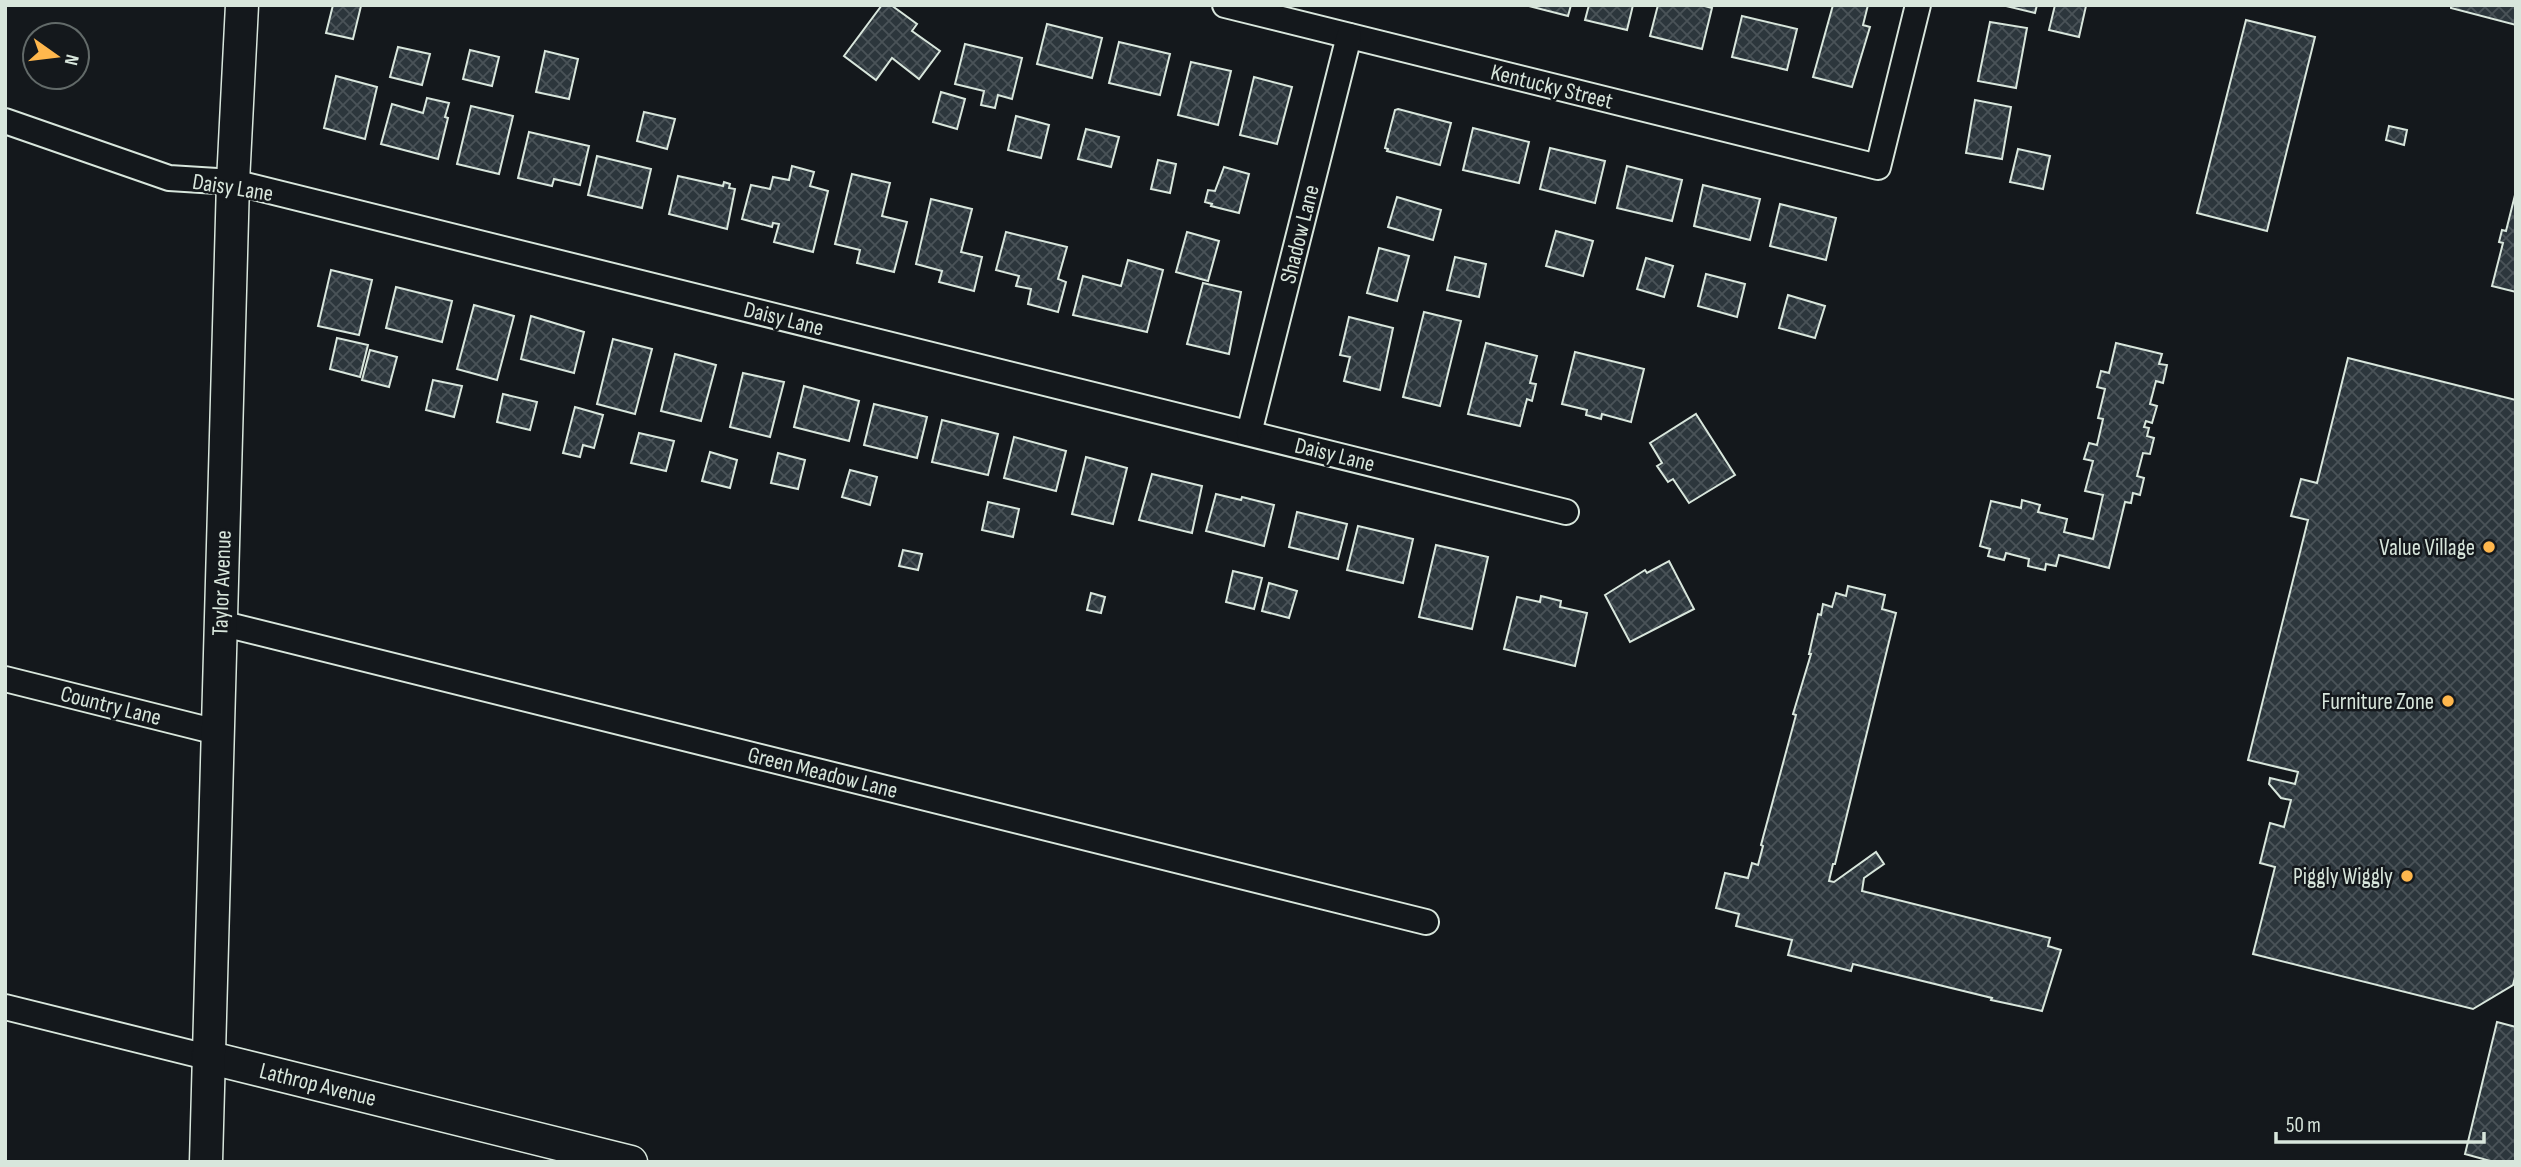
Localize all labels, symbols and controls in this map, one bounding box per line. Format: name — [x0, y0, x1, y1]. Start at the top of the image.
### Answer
north arrow — [21, 21, 91, 91]
text: N — [59, 52, 83, 67]
street label: Kentucky Street — [1488, 58, 1616, 116]
street label: Daisy Lane — [190, 168, 275, 208]
street label: Shadow Lane — [1274, 182, 1326, 286]
street label: Daisy Lane — [741, 296, 827, 342]
street label: Daisy Lane — [1292, 432, 1378, 478]
street label: Taylor Avenue — [206, 530, 238, 636]
place label: Value Village — [2379, 534, 2475, 562]
marker: Value Village — [2481, 539, 2497, 555]
street label: Country Lane — [57, 680, 164, 732]
place label: Furniture Zone — [2322, 688, 2434, 716]
marker: Furniture Zone — [2440, 693, 2456, 709]
street label: Green Meadow Lane — [745, 741, 901, 805]
place label: Piggly Wiggly — [2293, 863, 2393, 891]
marker: Piggly Wiggly — [2399, 868, 2415, 884]
street label: Lathrop Avenue — [256, 1057, 379, 1113]
scale bar — [2276, 1100, 2484, 1144]
text: 50 m — [2286, 1113, 2321, 1138]

